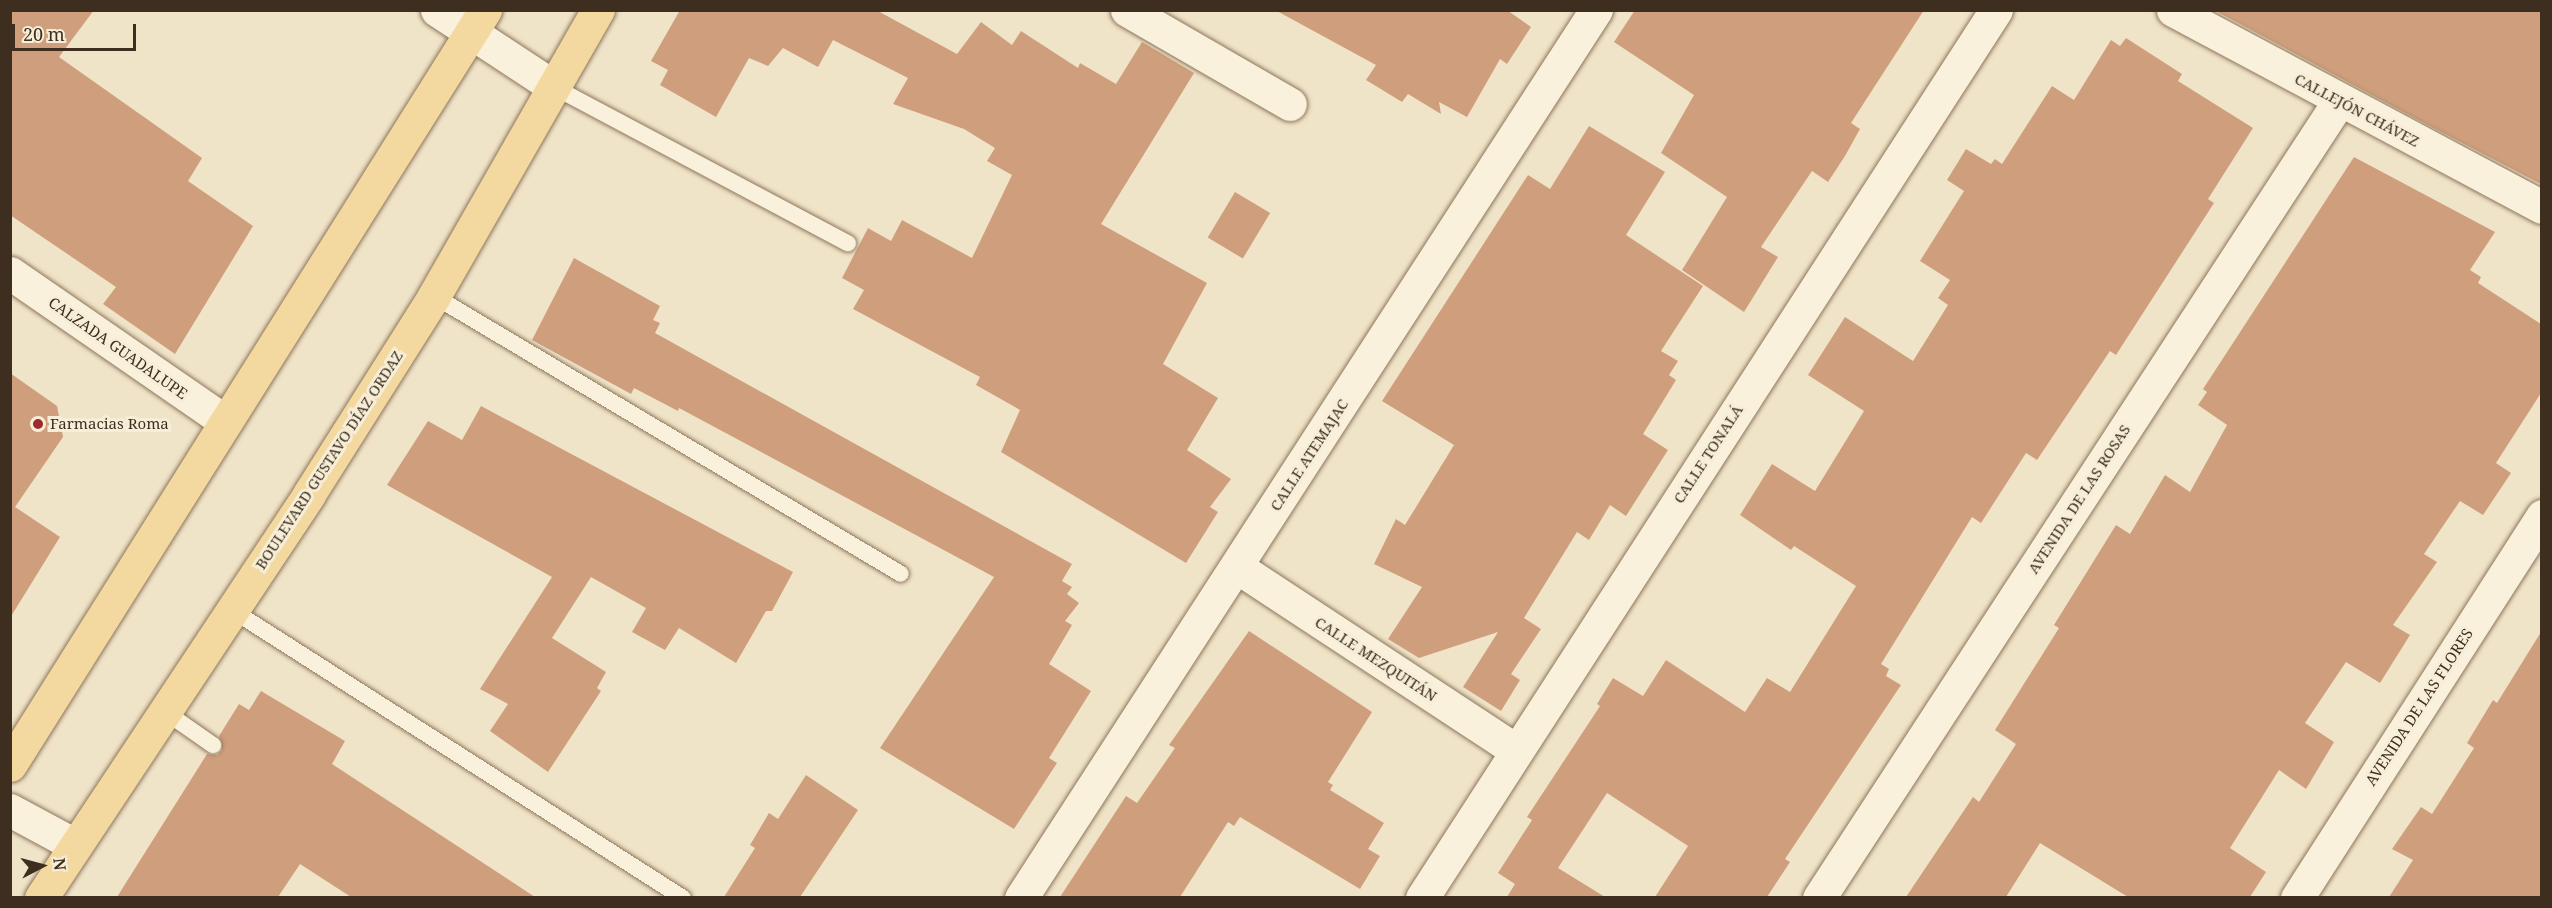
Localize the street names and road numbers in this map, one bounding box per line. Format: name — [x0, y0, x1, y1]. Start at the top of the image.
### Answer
street label: CALLEJÓN CHÁVEZ — [2292, 70, 2422, 150]
street label: CALZADA GUADALUPE — [45, 293, 191, 403]
street label: BOULEVARD GUSTAVO DÍAZ ORDAZ — [251, 347, 407, 573]
street label: CALLE ATEMAJAC — [1266, 396, 1352, 514]
street label: CALLE TONALÁ — [1669, 401, 1747, 507]
street label: AVENIDA DE LAS ROSAS — [2024, 421, 2134, 577]
street label: CALLE MEZQUITÁN — [1312, 613, 1440, 705]
street label: AVENIDA DE LAS FLORES — [2361, 625, 2477, 789]

